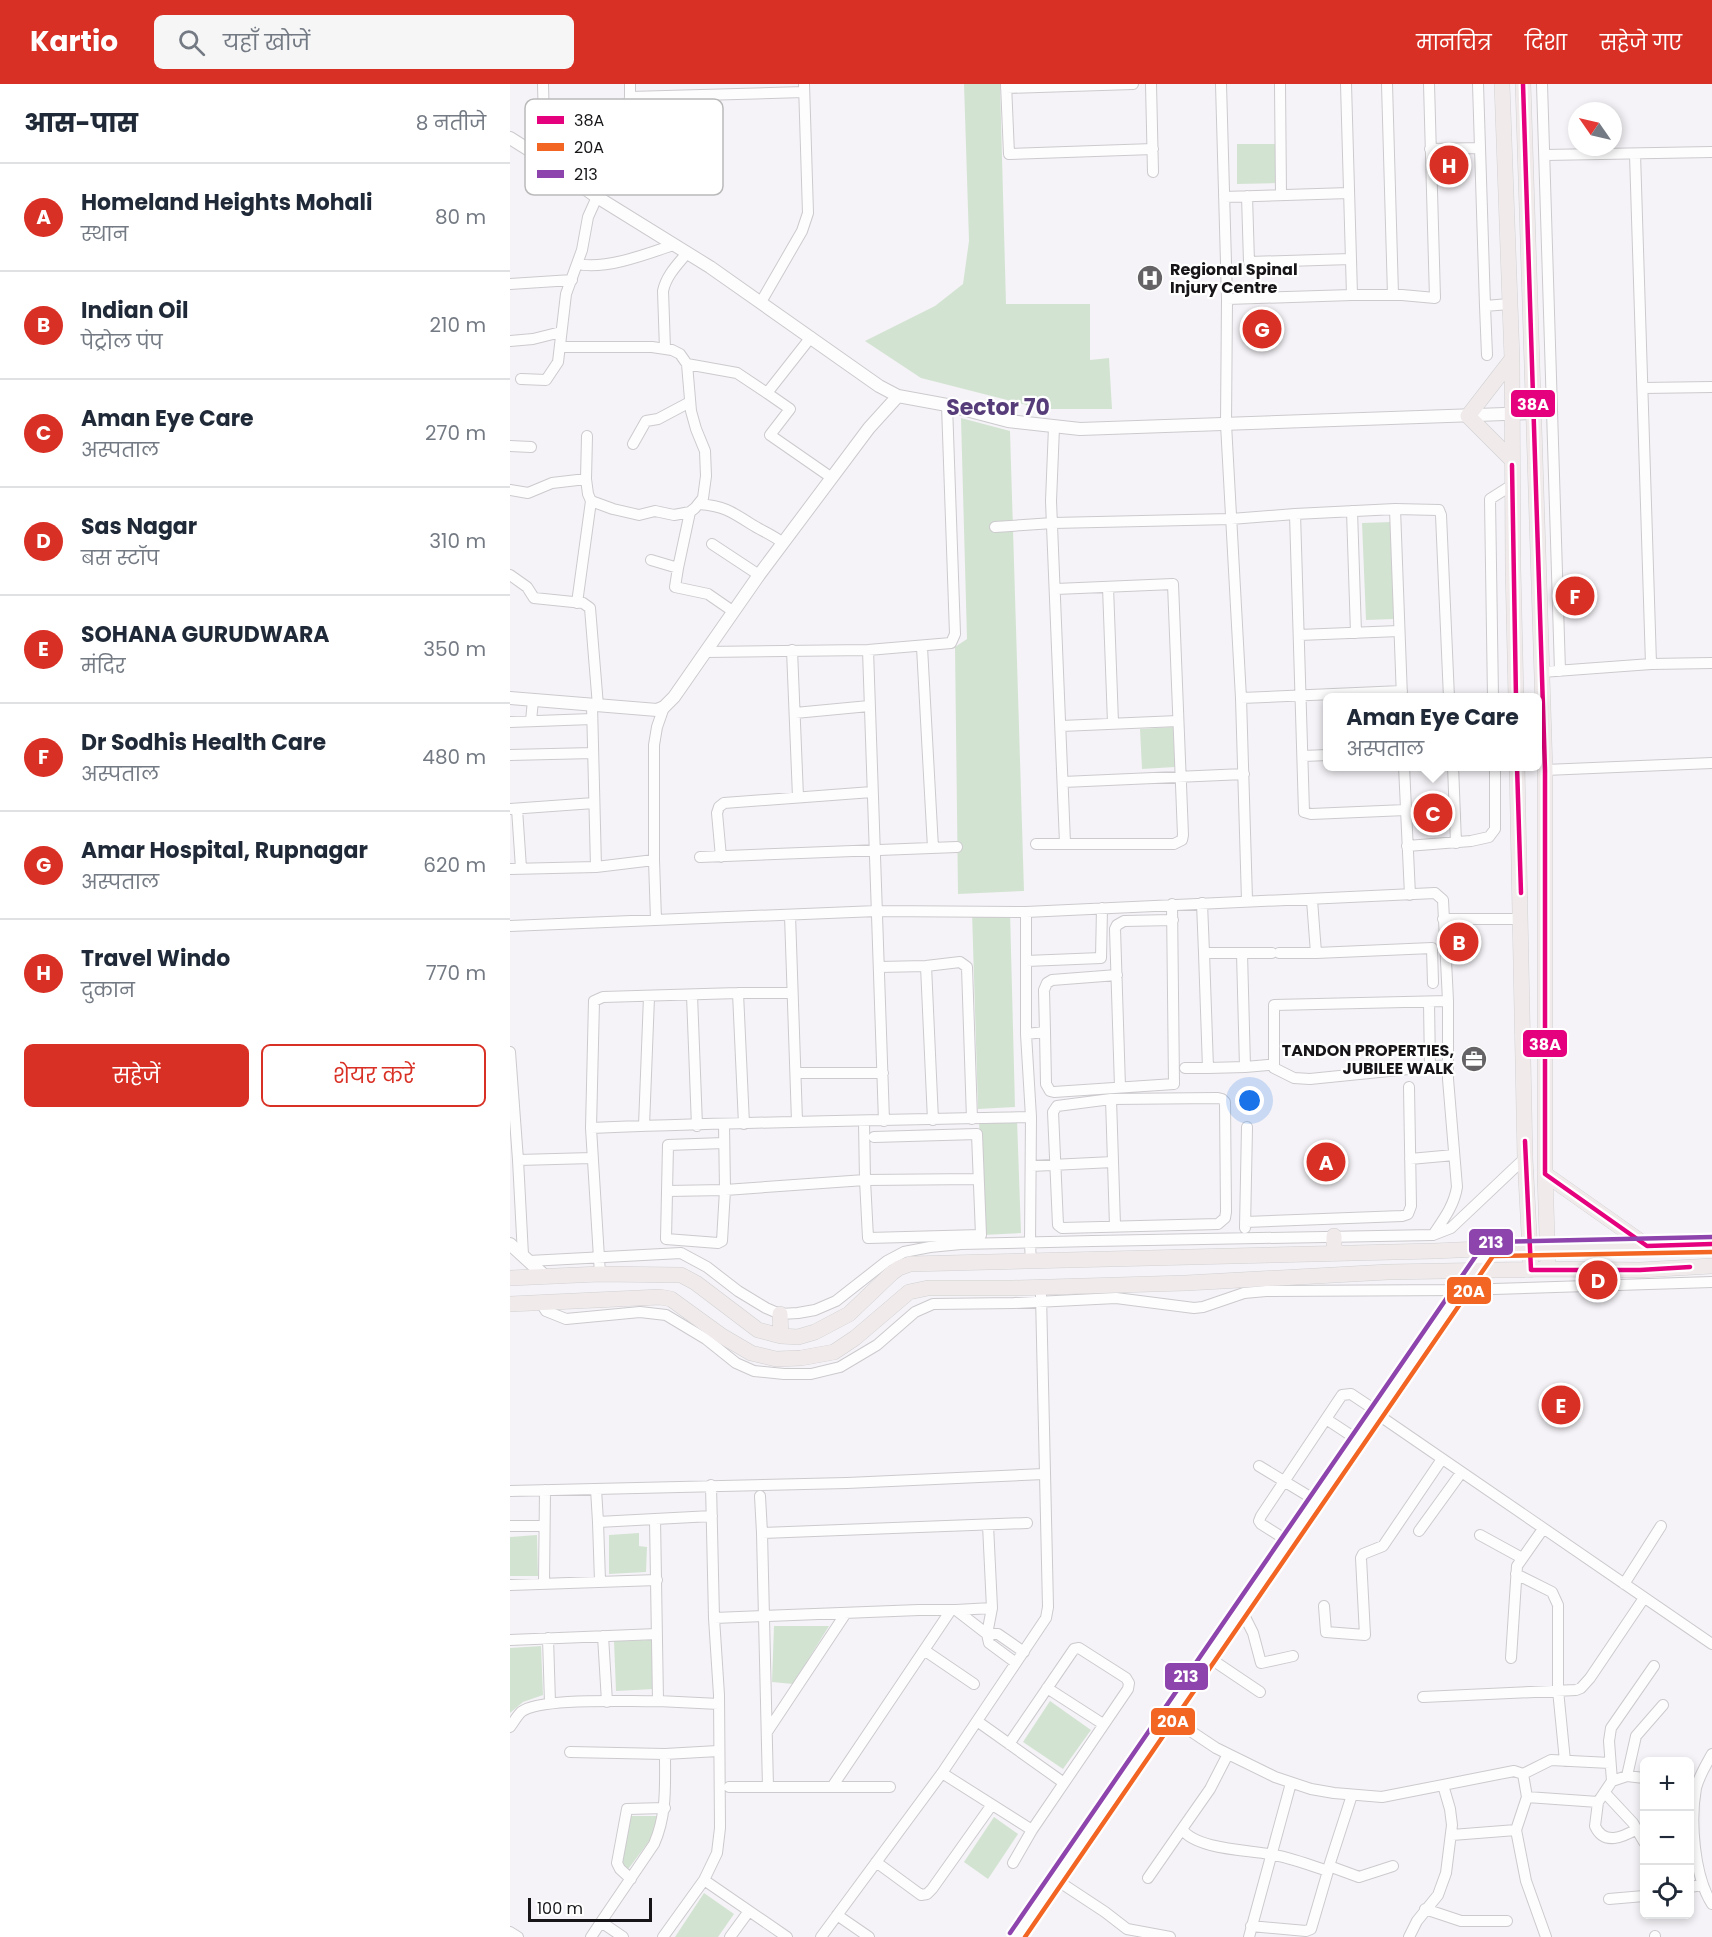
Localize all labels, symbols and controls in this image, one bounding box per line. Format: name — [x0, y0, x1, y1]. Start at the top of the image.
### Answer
search box — [154, 15, 574, 69]
text: Kartio — [30, 22, 118, 61]
icon: search — [175, 26, 208, 59]
text: यहाँ खोजें — [223, 27, 310, 58]
text: मानचित्र — [1416, 28, 1492, 57]
text: दिशा — [1525, 28, 1567, 57]
text: सहेजे गए — [1600, 28, 1682, 57]
legend — [525, 99, 723, 195]
north arrow — [1568, 102, 1622, 156]
text: आस-पास — [24, 105, 138, 141]
text: 8 नतीजे — [416, 109, 486, 137]
text: 38A — [574, 109, 605, 132]
text: 20A — [574, 136, 604, 159]
pin: H — [1430, 142, 1468, 188]
text: 213 — [574, 163, 598, 186]
text: Homeland Heights Mohali — [81, 187, 373, 218]
text: A — [36, 203, 51, 231]
text: 80 m — [435, 203, 486, 231]
text: स्थान — [81, 220, 128, 248]
place label: Regional Spinal Injury Centre — [1170, 258, 1298, 299]
hospital icon: Regional Spinal Injury Centre — [1135, 263, 1165, 293]
text: Indian Oil — [81, 295, 188, 326]
pin: G — [1242, 306, 1281, 352]
text: B — [37, 311, 50, 339]
text: 210 m — [430, 311, 486, 339]
text: पेट्रोल पंप — [81, 328, 163, 356]
line badge: 38A — [1510, 389, 1556, 418]
district label: Sector 70 — [946, 392, 1050, 423]
text: 38A — [1517, 393, 1549, 416]
text: Aman Eye Care — [81, 403, 254, 434]
text: C — [36, 419, 51, 447]
text: 270 m — [425, 419, 486, 447]
text: अस्पताल — [81, 436, 159, 464]
text: Sas Nagar — [81, 511, 197, 542]
text: D — [36, 527, 51, 555]
text: 310 m — [429, 527, 486, 555]
text: बस स्टॉप — [81, 544, 159, 572]
pin: F — [1556, 574, 1594, 618]
text: SOHANA GURUDWARA — [81, 619, 330, 650]
text: E — [38, 635, 49, 663]
text: 350 m — [423, 635, 486, 663]
text: मंदिर — [81, 652, 125, 680]
popup — [1323, 693, 1542, 771]
text: Aman Eye Care — [1346, 702, 1519, 733]
text: Dr Sodhis Health Care — [81, 727, 326, 758]
text: अस्पताल — [1346, 735, 1424, 763]
text: F — [38, 743, 49, 771]
text: 480 m — [422, 743, 486, 771]
text: अस्पताल — [81, 760, 159, 788]
pin: C — [1414, 790, 1452, 836]
text: Amar Hospital, Rupnagar — [81, 835, 368, 866]
text: G — [36, 851, 51, 879]
text: 620 m — [423, 851, 486, 879]
text: अस्पताल — [81, 868, 159, 896]
pin: B — [1440, 920, 1478, 964]
text: Travel Windo — [81, 943, 230, 974]
text: H — [36, 959, 51, 987]
text: 770 m — [426, 959, 486, 987]
text: दुकान — [81, 976, 135, 1004]
line badge: 38A — [1522, 1029, 1568, 1058]
text: 38A — [1529, 1033, 1561, 1056]
place label: TANDON PROPERTIES, JUBILEE WALK — [1282, 1039, 1454, 1080]
button: सहेजें — [24, 1044, 249, 1107]
button: शेयर करें — [261, 1044, 486, 1107]
office icon: TANDON PROPERTIES, JUBILEE WALK — [1459, 1044, 1489, 1074]
your location — [1235, 1086, 1264, 1115]
pin: A — [1306, 1140, 1346, 1184]
line badge: 213 — [1468, 1228, 1514, 1256]
text: 213 — [1479, 1231, 1503, 1254]
pin: D — [1578, 1258, 1618, 1302]
line badge: 20A — [1446, 1276, 1492, 1305]
text: 20A — [1453, 1280, 1485, 1303]
pin: E — [1542, 1382, 1580, 1428]
line badge: 213 — [1164, 1662, 1209, 1691]
text: 213 — [1174, 1665, 1198, 1688]
line badge: 20A — [1150, 1707, 1196, 1736]
text: 20A — [1157, 1710, 1189, 1733]
map controls — [1640, 1757, 1694, 1919]
button: + — [1640, 1757, 1694, 1811]
button: − — [1640, 1811, 1694, 1865]
button: locate — [1640, 1865, 1694, 1919]
scale bar — [528, 1895, 652, 1922]
text: 100 m — [537, 1897, 583, 1920]

